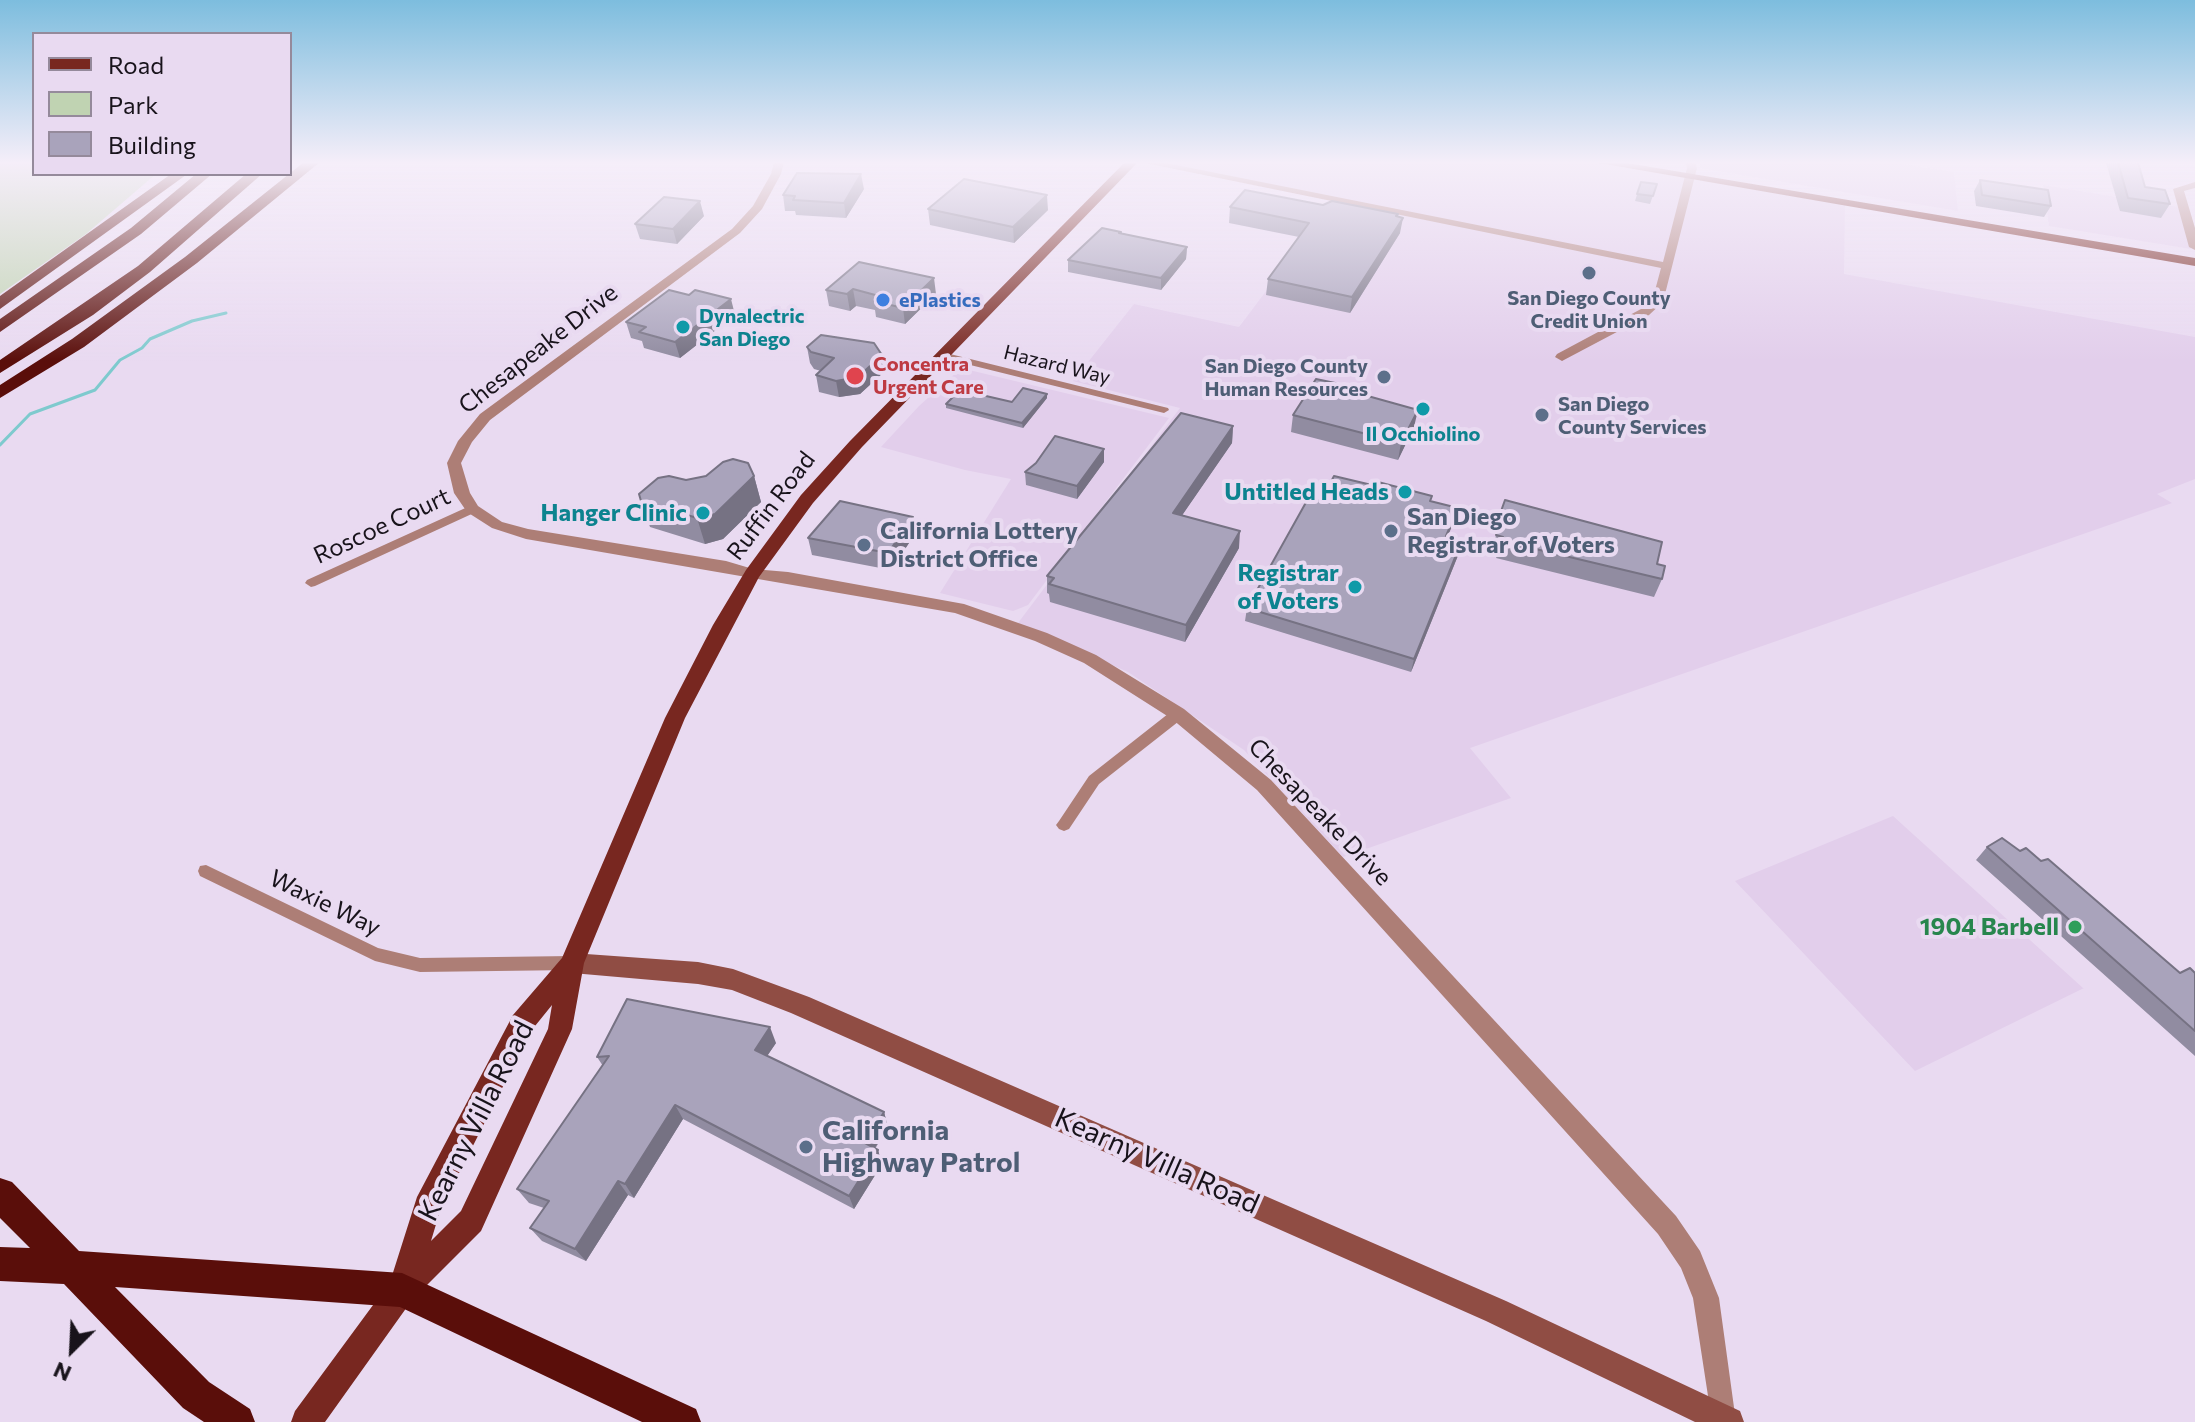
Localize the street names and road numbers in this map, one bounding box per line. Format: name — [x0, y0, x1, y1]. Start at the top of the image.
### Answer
street label: Chesapeake Drive — [453, 278, 623, 420]
street label: Hazard Way — [1001, 340, 1113, 390]
street label: Ruffin Road — [721, 446, 821, 566]
street label: Roscoe Court — [309, 482, 455, 570]
street label: Chesapeake Drive — [1242, 732, 1398, 892]
street label: Waxie Way — [265, 864, 385, 942]
street label: Kearny Villa Road — [411, 1015, 541, 1227]
street label: Kearny Villa Road — [1050, 1101, 1264, 1221]

